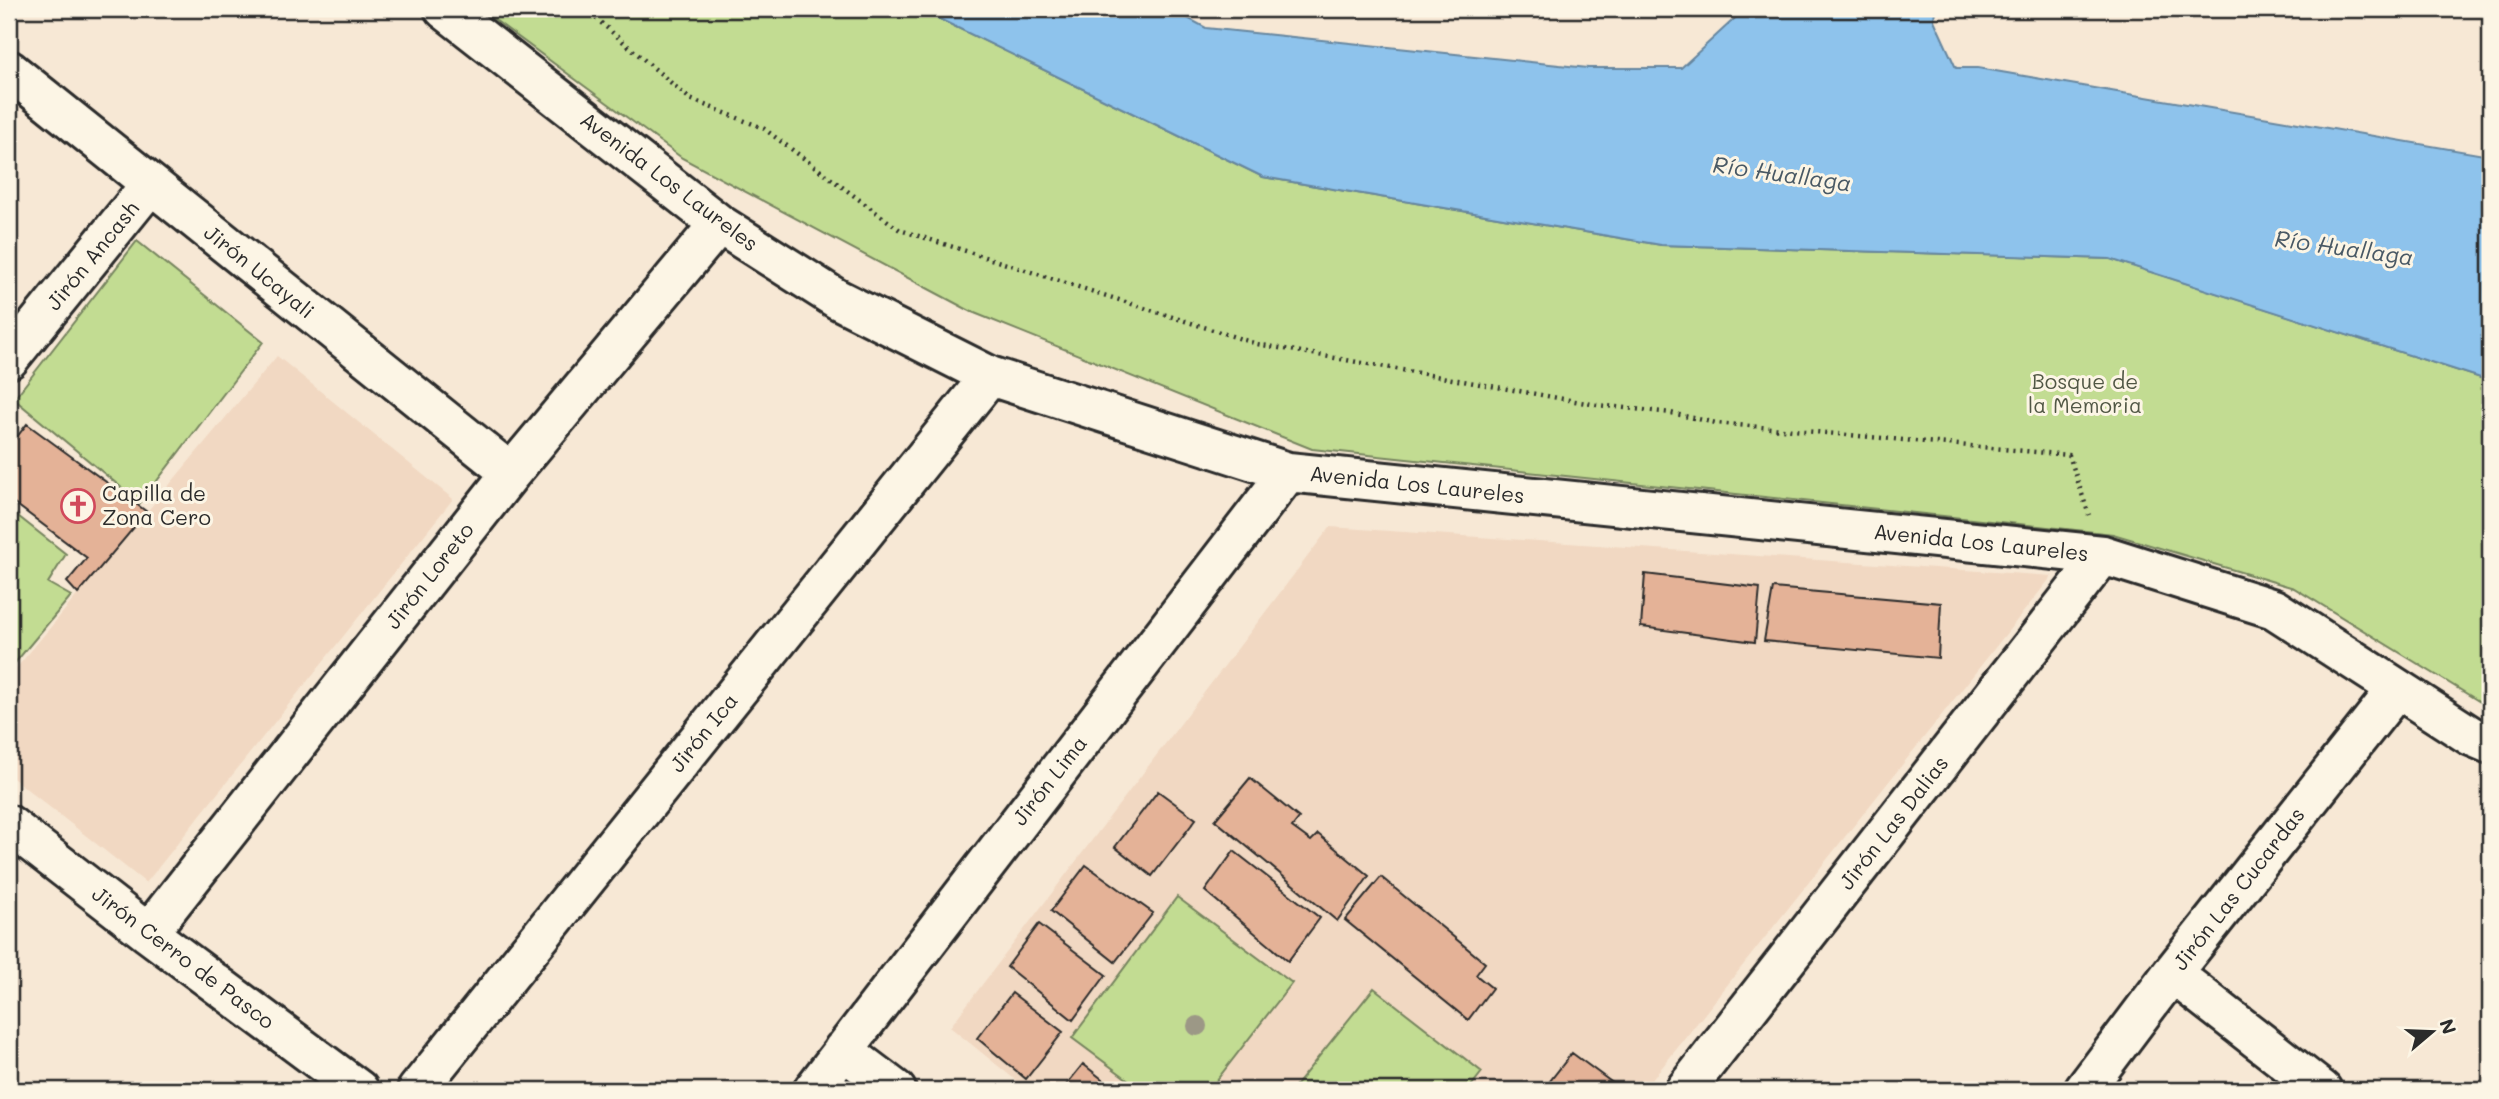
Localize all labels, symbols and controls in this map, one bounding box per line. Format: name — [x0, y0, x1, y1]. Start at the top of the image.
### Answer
street label: Avenida Los Laureles — [576, 105, 764, 257]
water label: Río Huallaga — [1711, 148, 1853, 198]
street label: Jirón Ancash — [40, 195, 144, 315]
street label: Jirón Ucayali — [199, 218, 321, 324]
water label: Río Huallaga — [2273, 222, 2415, 272]
park label: Bosque de la Memoria — [2028, 367, 2142, 418]
street label: Avenida Los Laureles — [1308, 459, 1526, 508]
place label: Capilla de Zona Cero — [102, 479, 211, 530]
church icon: Capilla de Zona Cero — [59, 487, 97, 525]
street label: Jirón Loreto — [379, 516, 479, 634]
street label: Avenida Los Laureles — [1872, 517, 2090, 566]
street label: Jirón Ica — [663, 687, 743, 777]
street label: Jirón Lima — [1005, 730, 1092, 830]
street label: Jirón Las Dalias — [1832, 750, 1954, 895]
street label: Jirón Las Cucardas — [2166, 801, 2310, 975]
street label: Jirón Cerro de Pasco — [87, 879, 280, 1034]
north arrow — [2398, 998, 2468, 1068]
text: N — [2434, 1015, 2463, 1037]

